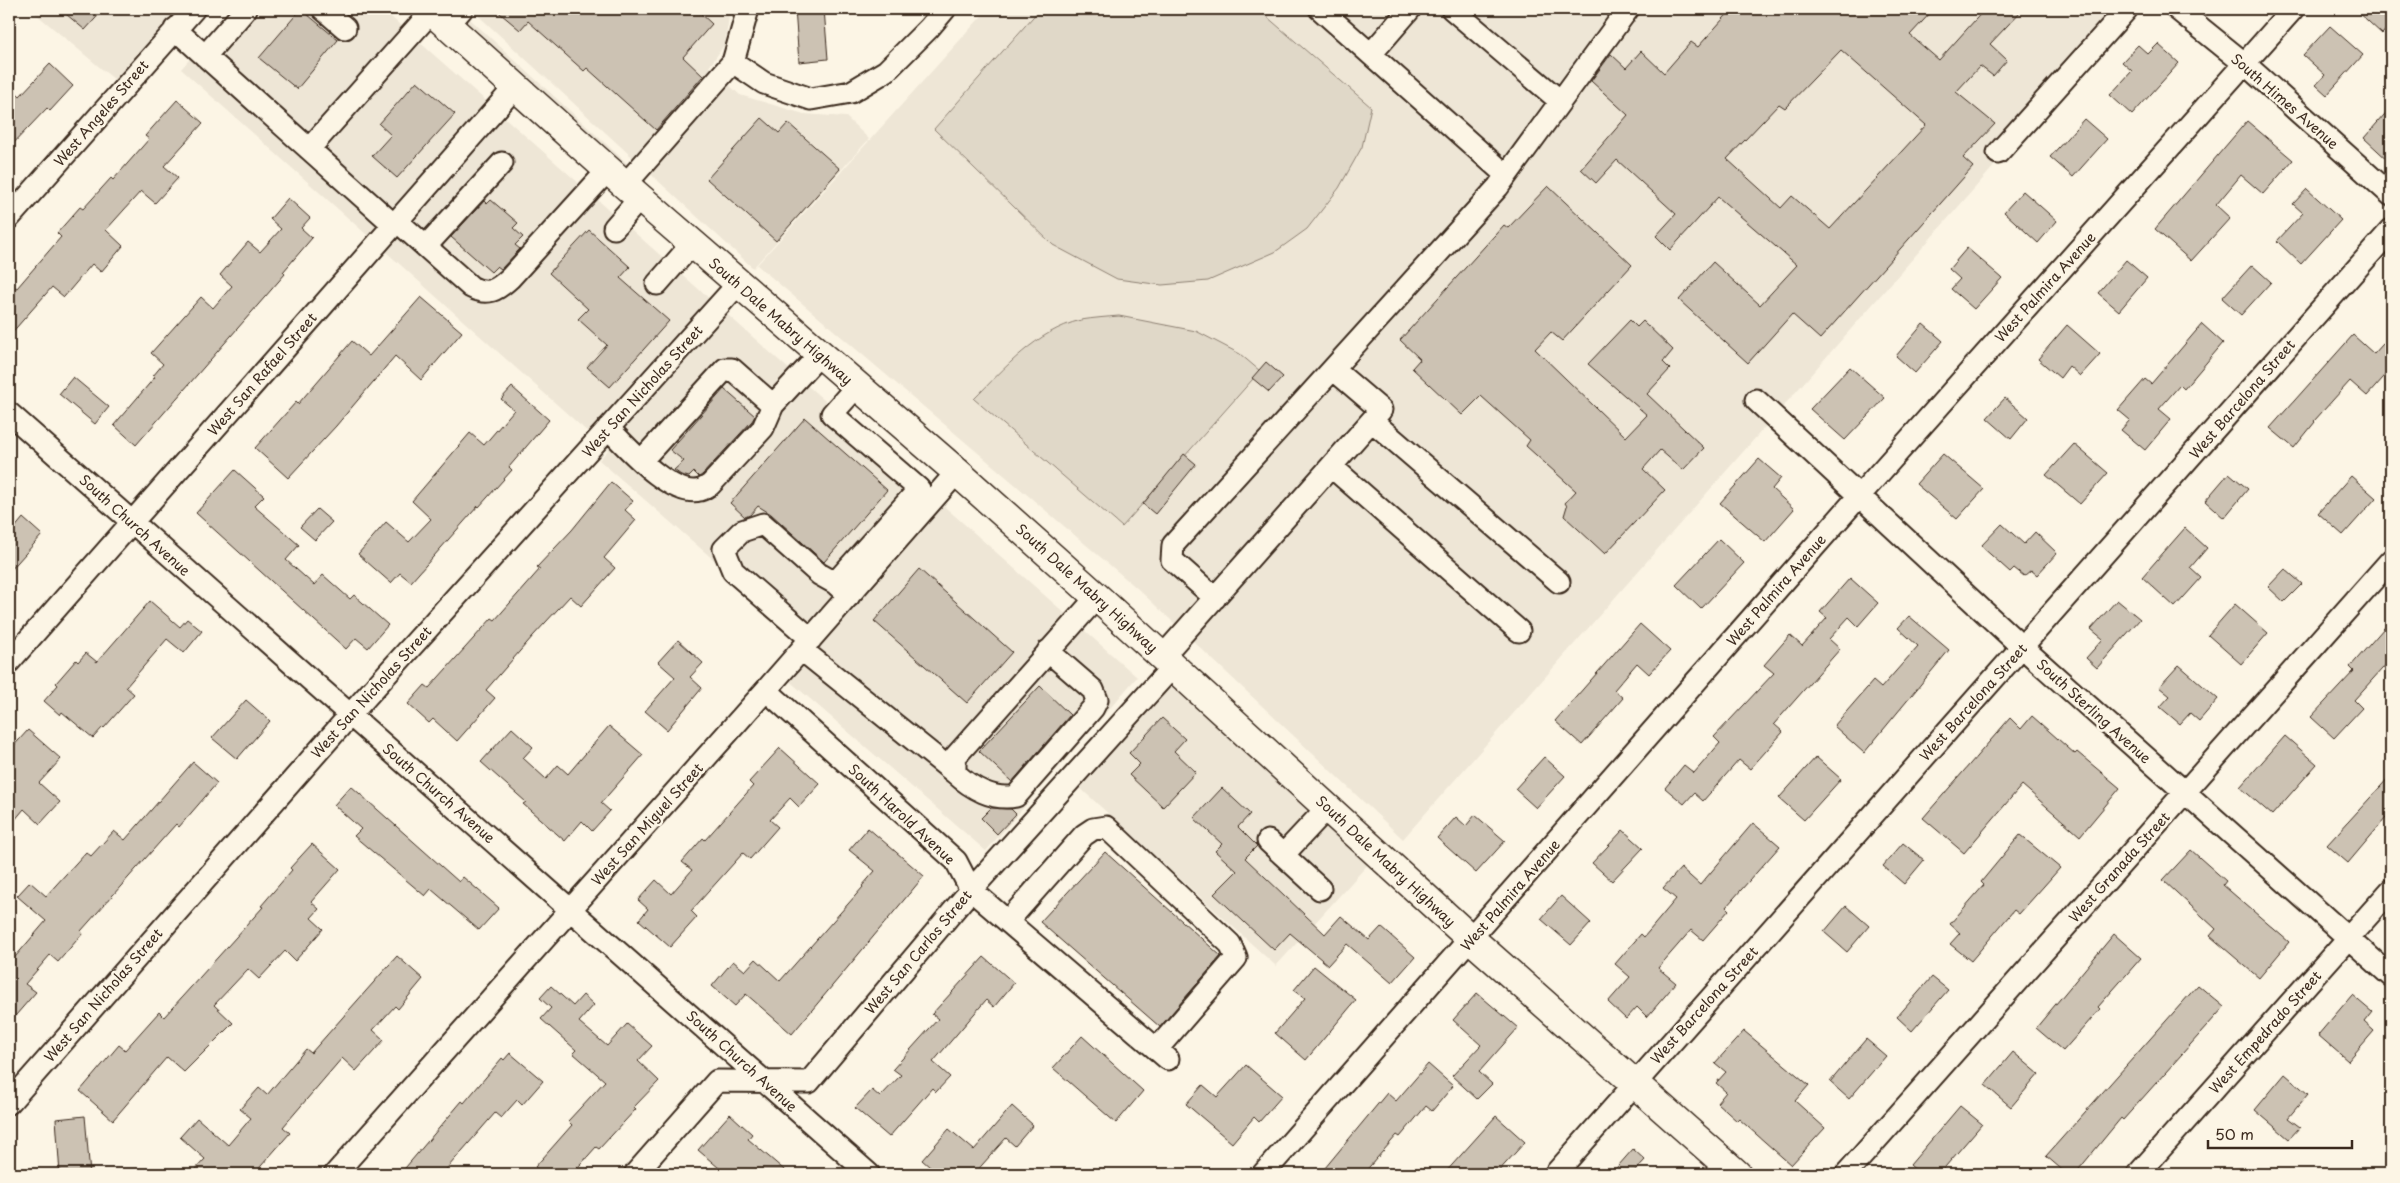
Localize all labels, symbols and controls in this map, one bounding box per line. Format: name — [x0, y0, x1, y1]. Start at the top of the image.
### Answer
street label: South Himes Avenue — [2227, 48, 2344, 154]
street label: West Angeles Street — [49, 55, 153, 171]
street label: West Palmira Avenue — [1990, 227, 2101, 347]
street label: South Dale Mabry Highway — [705, 253, 857, 389]
street label: West San Rafael Street — [202, 308, 322, 440]
street label: West San Nicholas Street — [577, 320, 707, 462]
street label: West Barcelona Street — [2184, 335, 2300, 463]
street label: South Church Avenue — [75, 469, 195, 581]
street label: South Dale Mabry Highway — [1012, 519, 1162, 657]
street label: West Palmira Avenue — [1721, 529, 1831, 651]
street label: West San Nicholas Street — [306, 621, 436, 763]
street label: West Barcelona Street — [1914, 638, 2032, 766]
street label: South Sterling Avenue — [2032, 654, 2156, 768]
street label: South Church Avenue — [378, 738, 500, 848]
street label: West San Miguel Street — [586, 758, 708, 890]
street label: South Harold Avenue — [844, 759, 960, 869]
street label: South Dale Mabry Highway — [1311, 790, 1461, 932]
street label: West Granada Street — [2064, 807, 2175, 927]
street label: West Palmira Avenue — [1455, 834, 1565, 956]
street label: West San Carlos Street — [860, 885, 977, 1019]
street label: West San Nicholas Street — [39, 923, 167, 1067]
street label: West Barcelona Street — [1645, 941, 1763, 1069]
street label: West Empedrado Street — [2204, 966, 2326, 1098]
street label: South Church Avenue — [682, 1005, 802, 1117]
scale bar — [2208, 1118, 2351, 1150]
text: 50 m — [2215, 1122, 2254, 1145]

